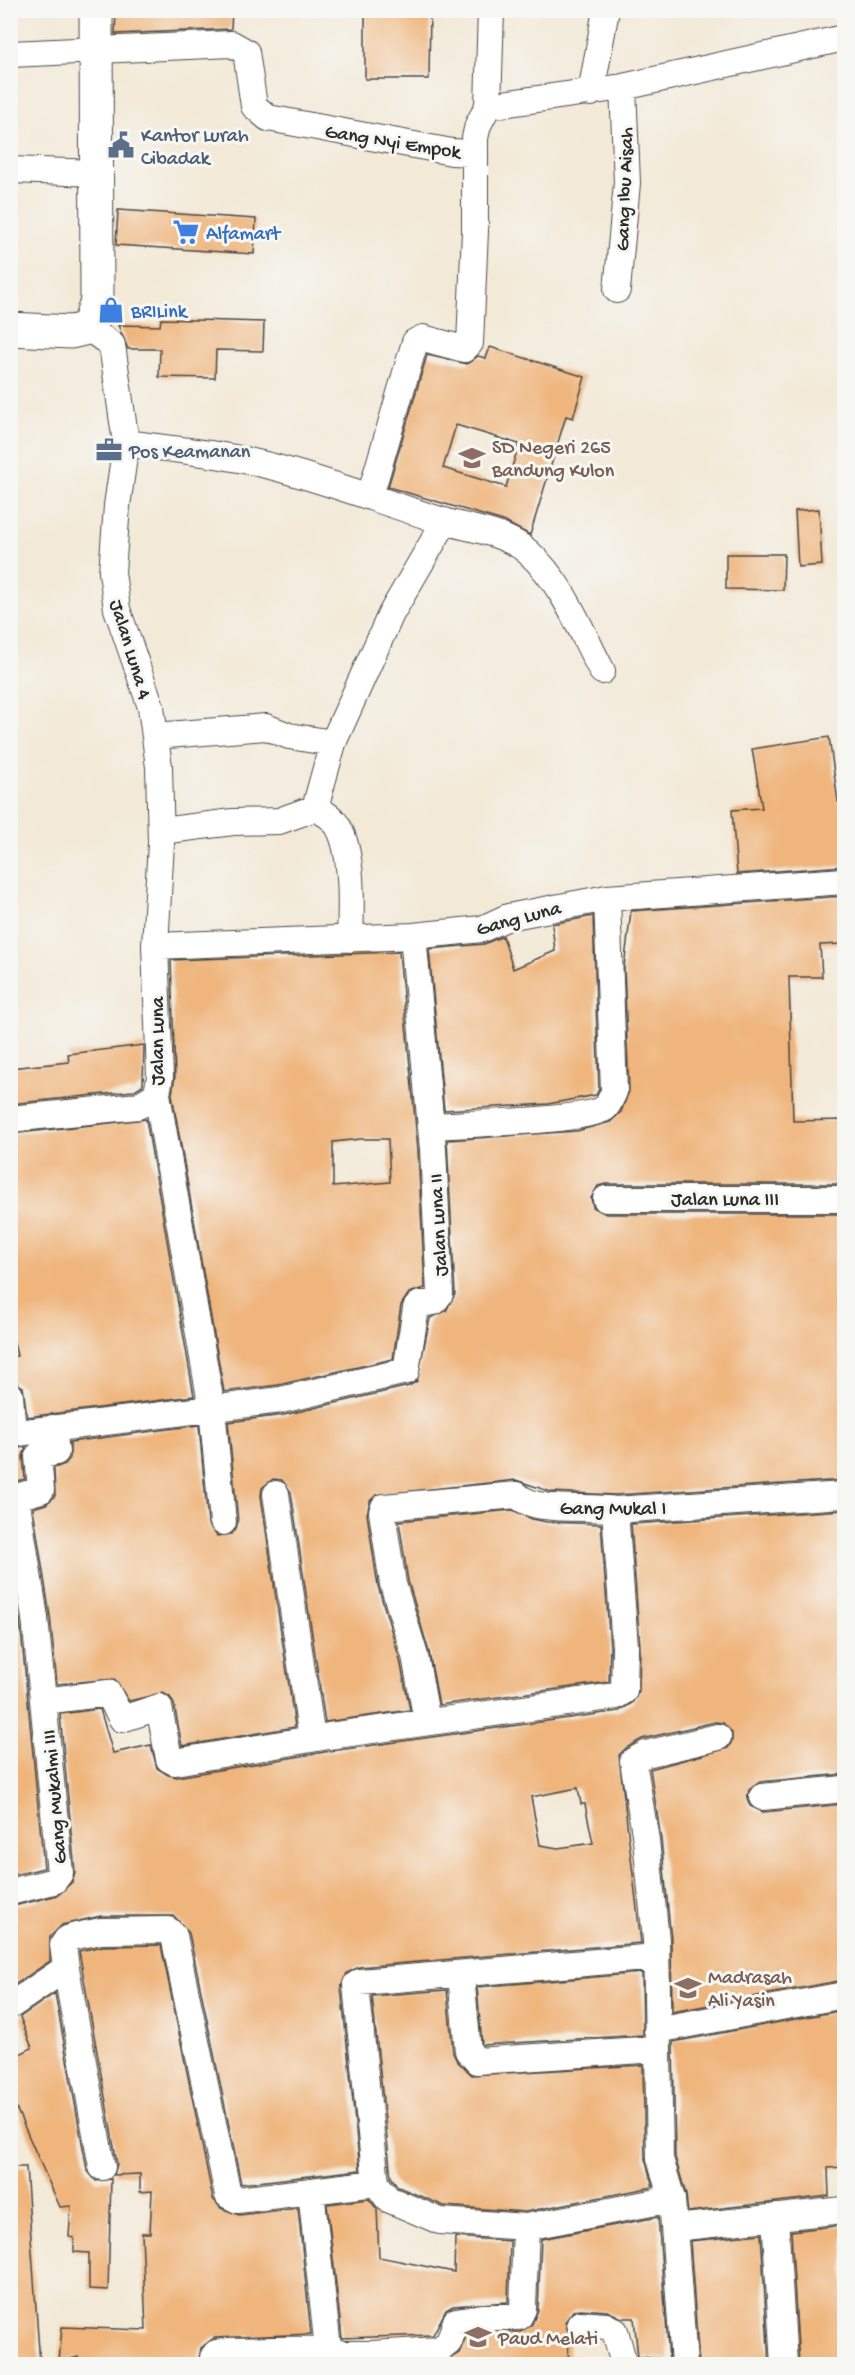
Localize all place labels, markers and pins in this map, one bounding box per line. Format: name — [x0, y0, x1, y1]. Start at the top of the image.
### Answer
place label: Kantor Lurah Cibadak — [141, 126, 249, 172]
public building icon: Kantor Lurah Cibadak — [106, 130, 136, 160]
supermarket icon: Alfamart — [171, 217, 201, 247]
place label: Alfamart — [206, 224, 282, 247]
shop icon: BRILink — [96, 295, 126, 325]
place label: BRILink — [130, 302, 189, 325]
office icon: Pos Keamanan — [94, 435, 124, 465]
place label: SD Negeri 265 Bandung Kulon — [491, 438, 615, 484]
place label: Pos Keamanan — [128, 442, 251, 465]
school or university icon: SD Negeri 265 Bandung Kulon — [457, 443, 487, 473]
place label: Madrasah Ali Yasin — [708, 1968, 792, 2014]
school or university icon: Madrasah Ali Yasin — [673, 1973, 703, 2003]
school or university icon: Paud Melati — [463, 2322, 493, 2352]
place label: Paud Melati — [497, 2329, 598, 2352]

